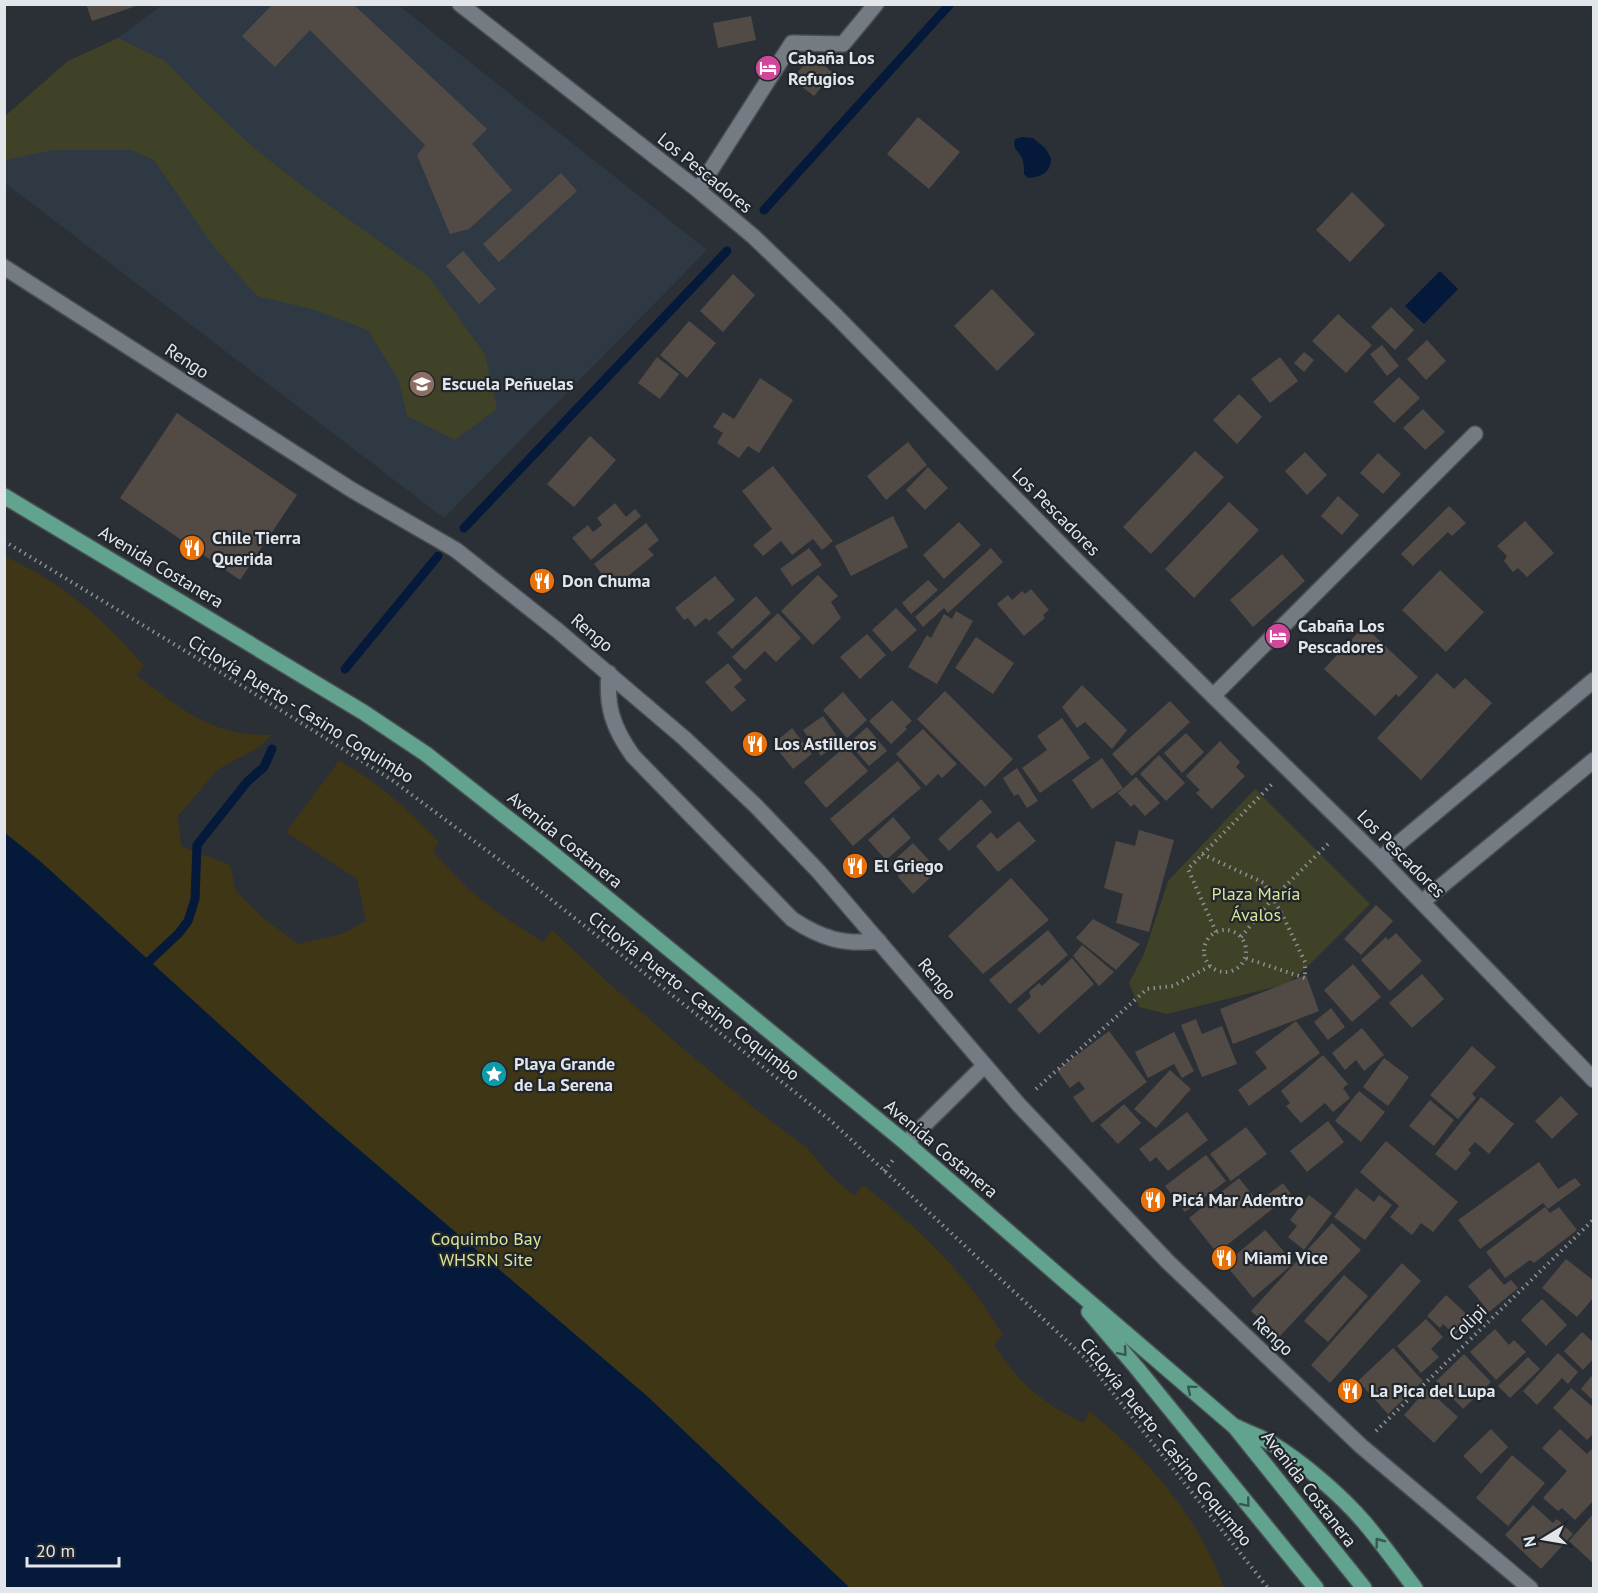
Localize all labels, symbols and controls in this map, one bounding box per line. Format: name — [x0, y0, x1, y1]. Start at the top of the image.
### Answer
place label: Cabaña Los Refugios — [788, 46, 875, 90]
hotel icon: Cabaña Los Refugios — [753, 53, 783, 83]
street label: Los Pescadores — [653, 127, 757, 218]
street label: Rengo — [161, 338, 214, 383]
school or university icon: Escuela Peñuelas — [407, 369, 437, 399]
place label: Escuela Peñuelas — [442, 372, 574, 395]
street label: Los Pescadores — [1007, 463, 1105, 561]
street label: Avenida Costanera — [95, 520, 228, 613]
place label: Chile Tierra Querida — [212, 526, 301, 570]
restaurant icon: Chile Tierra Querida — [177, 533, 207, 563]
restaurant icon: Don Chuma — [527, 566, 557, 596]
place label: Don Chuma — [562, 569, 650, 592]
street label: Rengo — [566, 608, 618, 657]
place label: Cabaña Los Pescadores — [1298, 614, 1385, 658]
hotel icon: Cabaña Los Pescadores — [1263, 621, 1293, 651]
street label: Ciclovía Puerto - Casino Coquimbo — [184, 629, 418, 788]
restaurant icon: Los Astilleros — [740, 729, 770, 759]
place label: Los Astilleros — [774, 732, 877, 755]
street label: Avenida Costanera — [503, 786, 628, 893]
street label: Los Pescadores — [1352, 805, 1450, 903]
restaurant icon: El Griego — [840, 851, 870, 881]
place label: El Griego — [874, 854, 944, 877]
park label: Plaza María Ávalos — [1211, 882, 1301, 926]
street label: Ciclovía Puerto - Casino Coquimbo — [584, 906, 805, 1085]
street label: Rengo — [913, 953, 962, 1005]
place label: Playa Grande de La Serena — [514, 1052, 615, 1096]
place icon: Playa Grande de La Serena — [479, 1059, 509, 1089]
street label: Avenida Costanera — [880, 1094, 1003, 1203]
restaurant icon: Picá Mar Adentro — [1138, 1185, 1168, 1215]
place label: Picá Mar Adentro — [1172, 1188, 1304, 1211]
park label: Coquimbo Bay WHSRN Site — [431, 1227, 542, 1271]
restaurant icon: Miami Vice — [1209, 1243, 1239, 1273]
place label: Miami Vice — [1244, 1246, 1328, 1269]
street label: Colipi — [1444, 1299, 1491, 1346]
street label: Rengo — [1248, 1311, 1299, 1361]
street label: Ciclovía Puerto - Casino Coquimbo — [1075, 1333, 1258, 1551]
one-way arrow — [1116, 1345, 1127, 1356]
restaurant icon: La Pica del Lupa — [1335, 1376, 1365, 1406]
place label: La Pica del Lupa — [1370, 1379, 1495, 1402]
one-way arrow — [1187, 1385, 1198, 1396]
street label: Avenida Costanera — [1257, 1426, 1362, 1552]
one-way arrow — [1239, 1496, 1250, 1507]
north arrow — [1514, 1509, 1574, 1569]
scale bar — [27, 1530, 118, 1568]
text: N — [1518, 1535, 1540, 1549]
one-way arrow — [1376, 1538, 1387, 1549]
text: 20 m — [36, 1539, 75, 1562]

